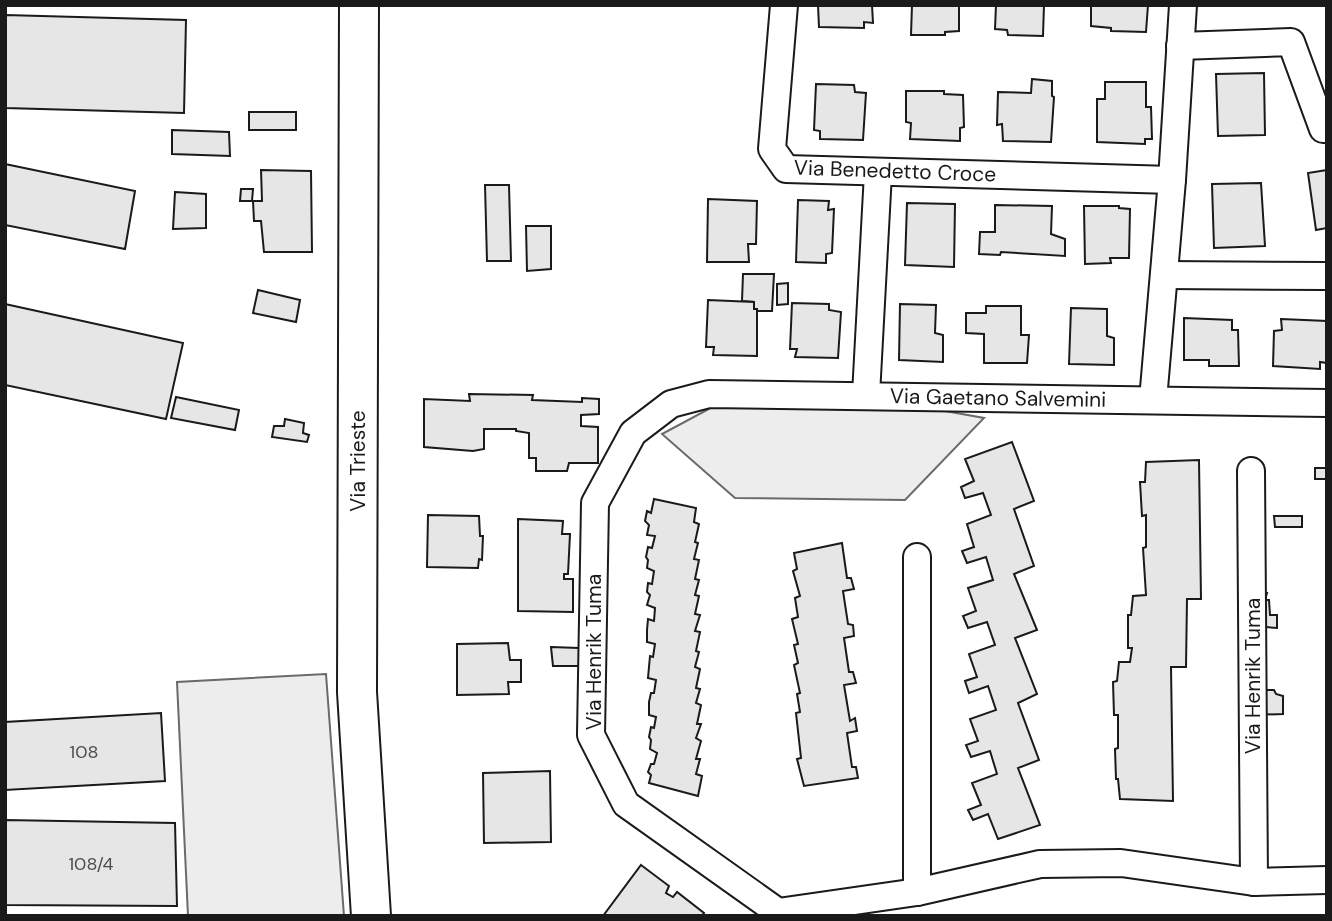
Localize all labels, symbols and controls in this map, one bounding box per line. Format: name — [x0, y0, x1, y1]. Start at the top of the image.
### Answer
street label: Via Benedetto Croce — [793, 153, 997, 189]
street label: Via Gaetano Salvemini — [890, 382, 1106, 414]
street label: Via Trieste — [344, 410, 372, 512]
street label: Via Henrik Tuma — [580, 574, 608, 730]
street label: Via Henrik Tuma — [1239, 598, 1267, 754]
house number: 108 — [70, 740, 98, 764]
house number: 108/4 — [69, 852, 114, 876]

